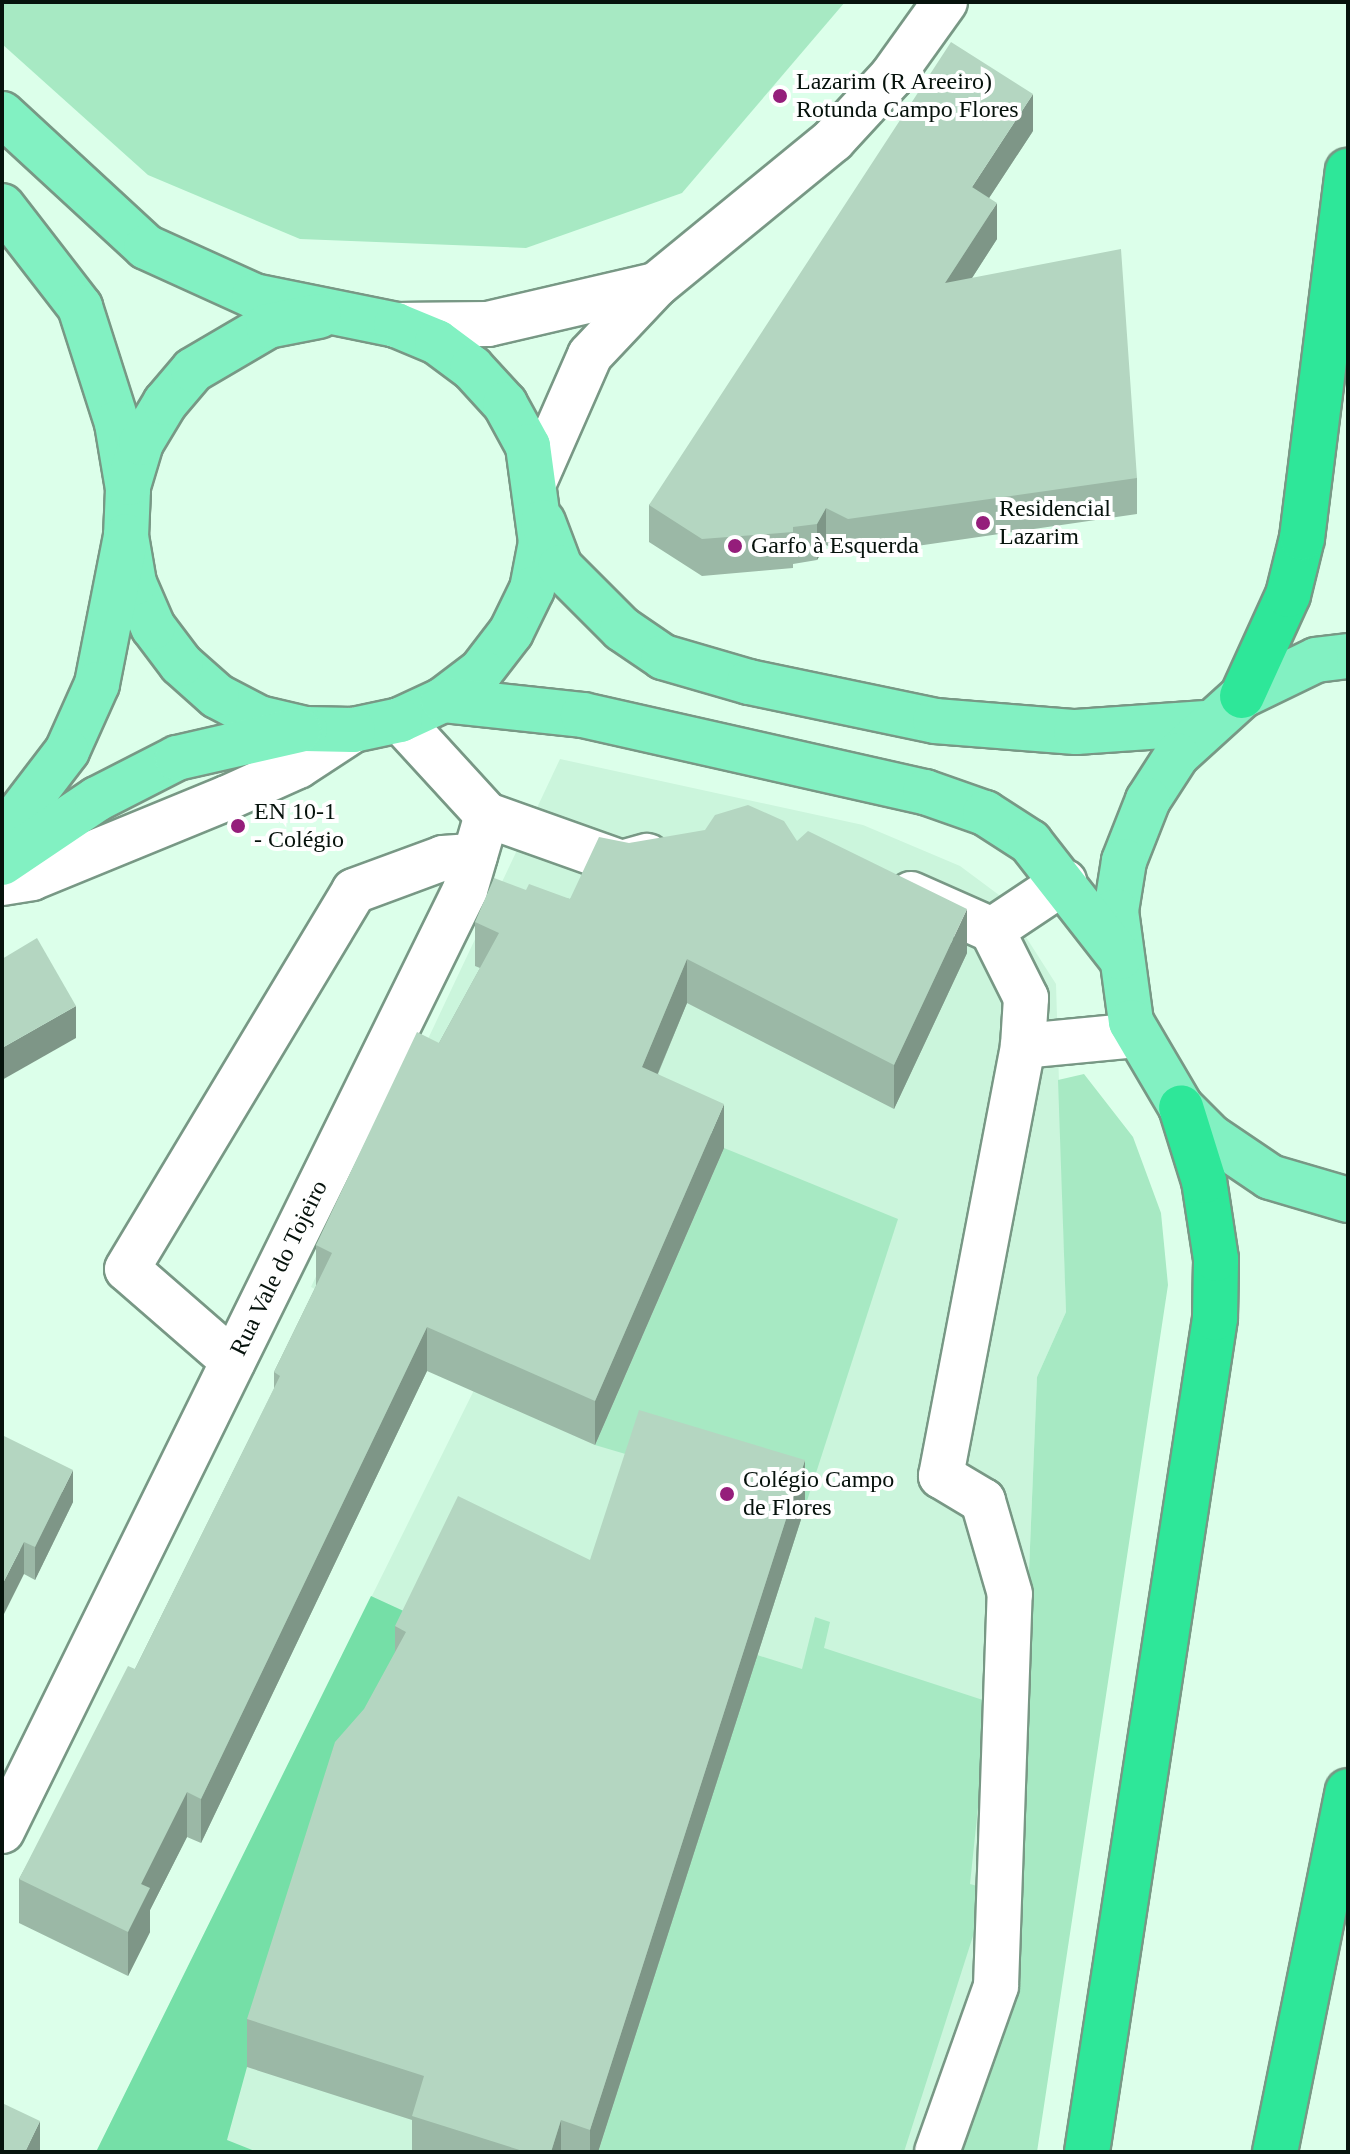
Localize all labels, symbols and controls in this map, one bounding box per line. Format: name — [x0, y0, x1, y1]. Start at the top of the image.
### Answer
place label: Lazarim (R Areeiro) Rotunda Campo Flores — [796, 68, 1019, 124]
marker: Lazarim (R Areeiro) Rotunda Campo Flores — [771, 87, 789, 105]
place label: Residencial Lazarim — [999, 495, 1111, 551]
marker: Residencial Lazarim — [974, 514, 992, 532]
place label: Garfo à Esquerda — [751, 532, 919, 560]
marker: Garfo à Esquerda — [726, 537, 744, 555]
place label: EN 10-1 - Colégio — [254, 798, 344, 854]
marker: EN 10-1 - Colégio — [229, 817, 247, 835]
street label: Rua Vale do Tojeiro — [224, 1175, 334, 1361]
place label: Colégio Campo de Flores — [743, 1466, 894, 1522]
marker: Colégio Campo de Flores — [718, 1485, 736, 1503]

